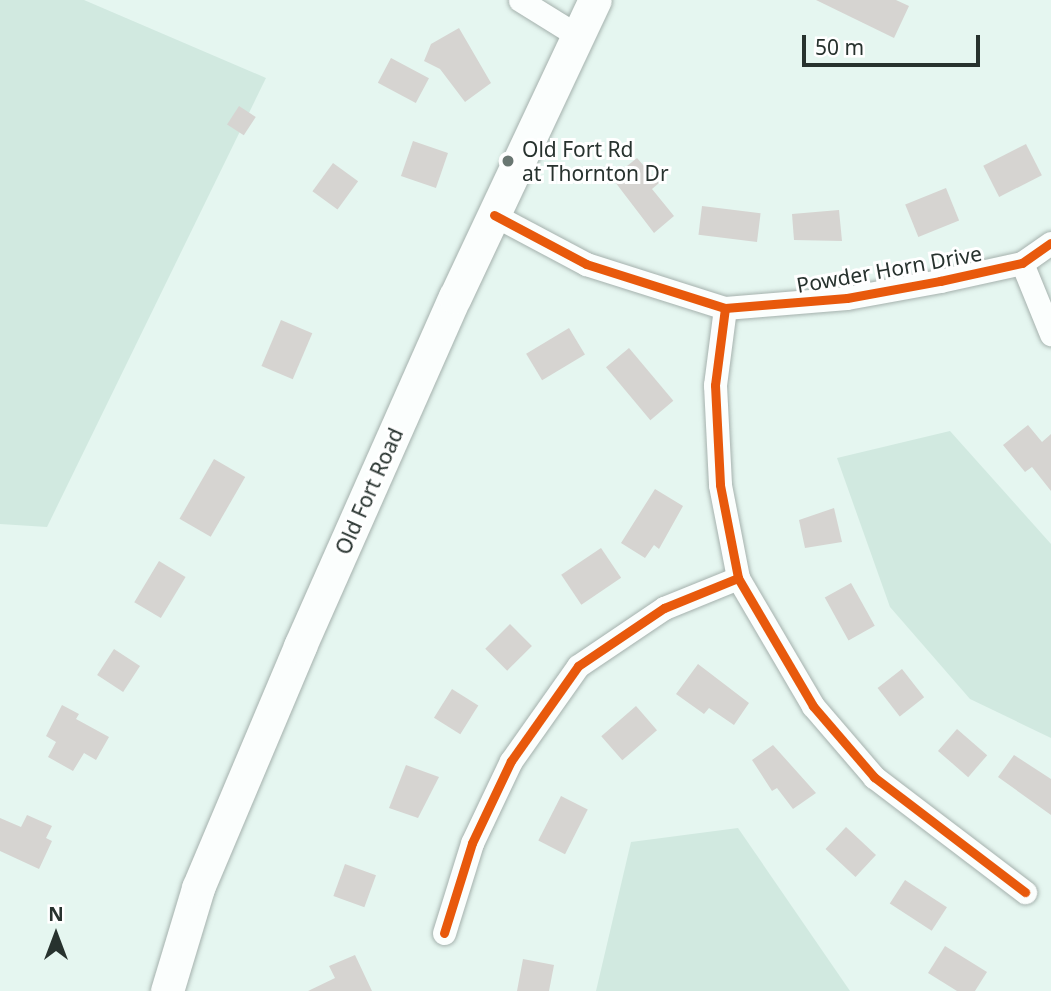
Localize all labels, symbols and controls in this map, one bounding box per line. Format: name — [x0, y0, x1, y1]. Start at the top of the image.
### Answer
scale bar — [806, 21, 984, 65]
text: 50 m — [815, 33, 864, 61]
place label: Old Fort Rd at Thornton Dr — [522, 136, 669, 186]
marker: Old Fort Rd at Thornton Dr — [500, 153, 516, 169]
street label: Powder Horn Drive — [794, 240, 984, 298]
street label: Old Fort Road — [330, 424, 408, 558]
north arrow — [21, 900, 91, 970]
text: N — [48, 901, 64, 927]

